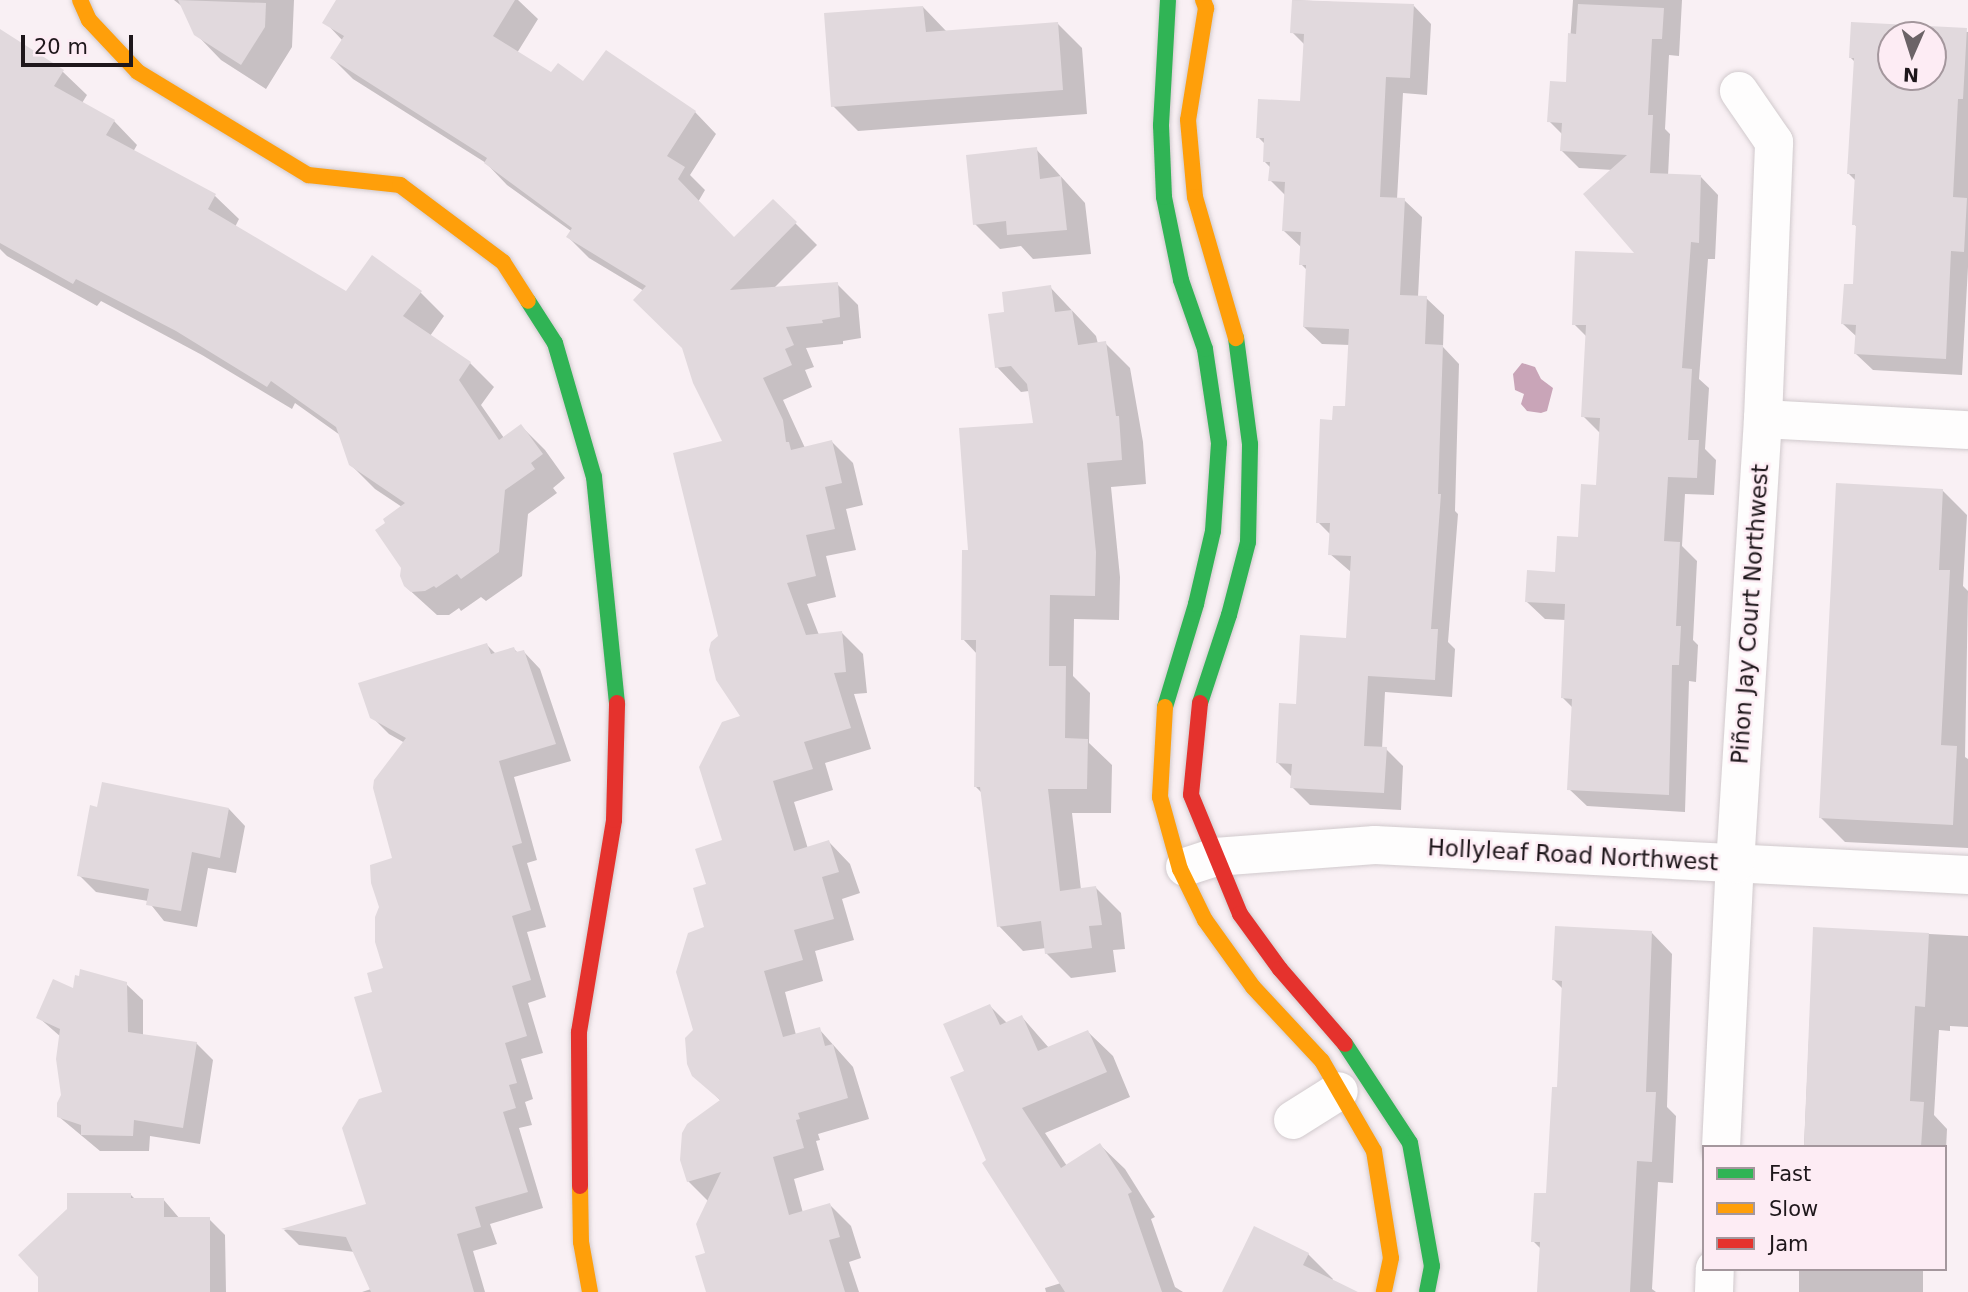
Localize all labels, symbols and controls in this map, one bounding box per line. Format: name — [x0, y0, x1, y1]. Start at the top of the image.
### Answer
scale bar — [24, 21, 136, 65]
north arrow — [1877, 21, 1947, 91]
text: 20 m — [34, 35, 88, 59]
text: N — [1902, 64, 1920, 86]
street label: Piñon Jay Court Northwest — [1726, 463, 1774, 765]
street label: Hollyleaf Road Northwest — [1427, 834, 1719, 876]
legend — [1702, 1145, 1947, 1271]
text: Fast — [1769, 1162, 1811, 1186]
text: Slow — [1769, 1197, 1818, 1221]
text: Jam — [1769, 1232, 1809, 1256]

